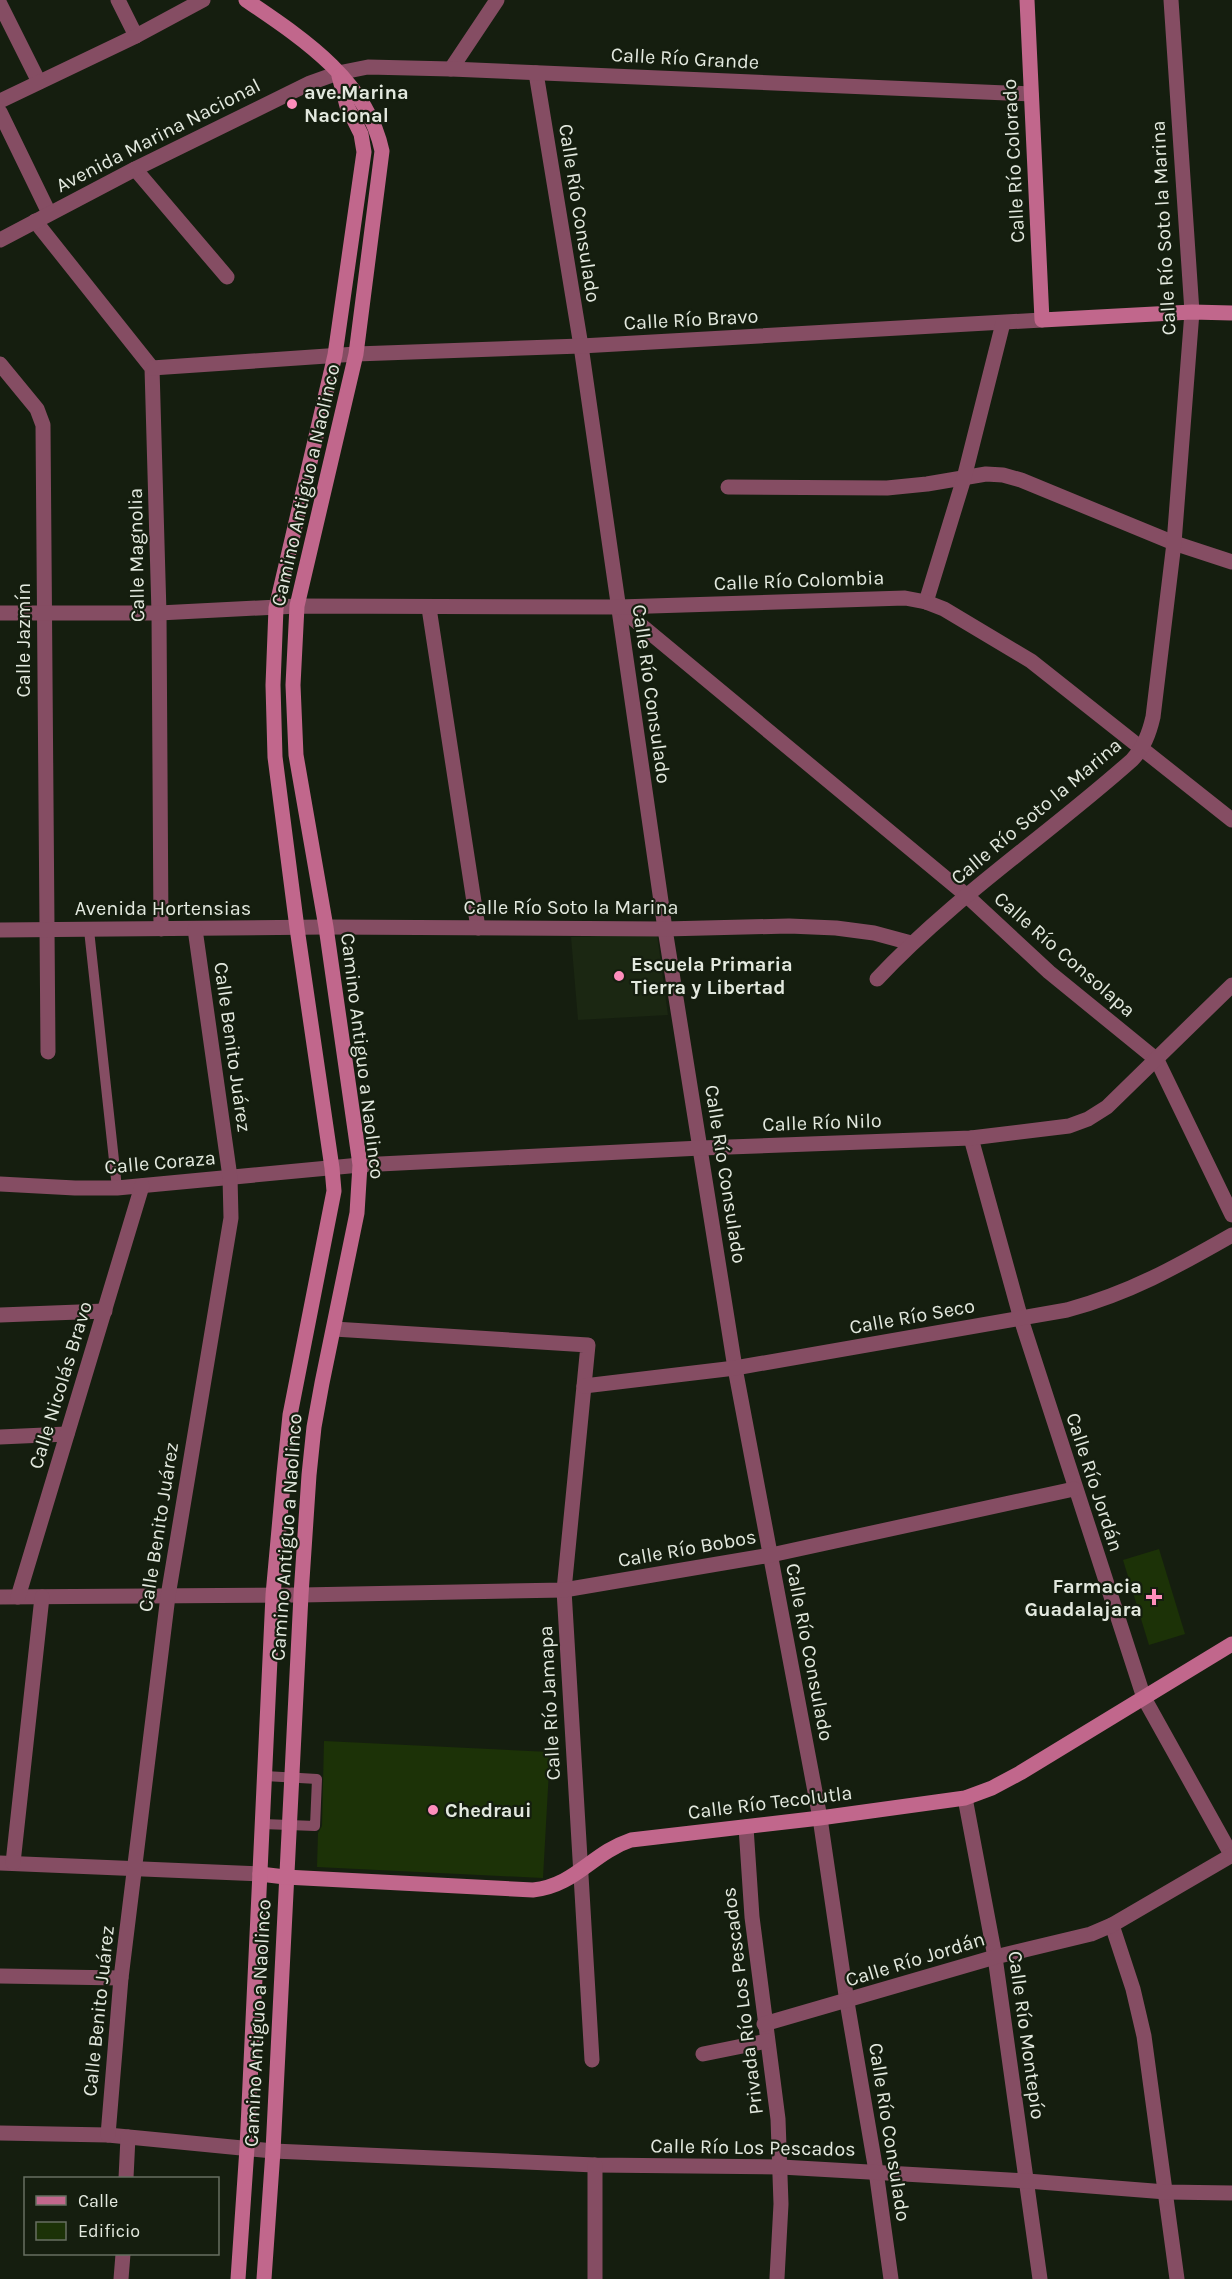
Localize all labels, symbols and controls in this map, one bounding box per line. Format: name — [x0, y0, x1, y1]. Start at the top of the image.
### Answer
street label: Calle Río Grande — [610, 43, 760, 74]
street label: Avenida Marina Nacional — [52, 74, 264, 197]
street label: Calle Río Colorado — [998, 78, 1029, 244]
place label: ave.Marina Nacional — [304, 81, 409, 127]
marker: ave.Marina Nacional — [285, 97, 299, 111]
street label: Calle Río Soto la Marina — [1146, 120, 1181, 336]
street label: Calle Río Consulado — [554, 122, 605, 304]
street label: Calle Río Bravo — [623, 304, 759, 335]
street label: Camino Antiguo a Naolinco — [266, 362, 345, 609]
street label: Calle Magnolia — [124, 488, 149, 622]
street label: Calle Río Colombia — [713, 566, 885, 595]
street label: Calle Jazmín — [12, 583, 35, 697]
street label: Calle Río Consulado — [628, 603, 675, 785]
street label: Calle Río Soto la Marina — [947, 733, 1126, 889]
street label: Calle Río Consolapa — [989, 887, 1140, 1022]
street label: Calle Río Soto la Marina — [463, 896, 679, 919]
street label: Avenida Hortensias — [75, 897, 251, 920]
street label: Camino Antiguo a Naolinco — [336, 932, 389, 1181]
place label: Escuela Primaria Tierra y Libertad — [631, 953, 793, 999]
street label: Calle Benito Juárez — [209, 960, 256, 1134]
marker: Escuela Primaria Tierra y Libertad — [612, 969, 626, 983]
street label: Calle Río Consulado — [700, 1083, 751, 1265]
street label: Calle Río Nilo — [762, 1109, 882, 1136]
street label: Calle Coraza — [104, 1146, 217, 1179]
street label: Calle Río Seco — [848, 1294, 977, 1339]
street label: Calle Nicolás Bravo — [24, 1299, 97, 1472]
street label: Calle Río Jordán — [1061, 1410, 1128, 1554]
street label: Camino Antiguo a Naolinco — [266, 1412, 307, 1662]
street label: Calle Benito Juárez — [134, 1441, 183, 1614]
street label: Calle Río Bobos — [616, 1525, 758, 1572]
street label: Calle Río Consulado — [781, 1561, 838, 1743]
place label: Farmacia Guadalajara — [1025, 1575, 1142, 1621]
marker: Farmacia Guadalajara — [1147, 1590, 1161, 1604]
street label: Calle Río Jamapa — [534, 1625, 565, 1781]
street label: Calle Río Tecolutla — [687, 1781, 853, 1824]
place label: Chedraui — [445, 1799, 532, 1822]
marker: Chedraui — [426, 1803, 440, 1817]
street label: Privada Río Los Pescados — [717, 1886, 768, 2116]
street label: Camino Antiguo a Naolinco — [240, 1899, 275, 2147]
street label: Calle Benito Juárez — [78, 1925, 119, 2098]
street label: Calle Río Jordán — [843, 1927, 988, 1992]
street label: Calle Río Montepío — [1003, 1949, 1050, 2121]
street label: Calle Río Consulado — [864, 2041, 915, 2223]
street label: Calle Río Los Pescados — [650, 2134, 856, 2161]
legend — [24, 2177, 219, 2255]
text: Calle — [78, 2190, 118, 2212]
text: Edificio — [78, 2220, 140, 2242]

